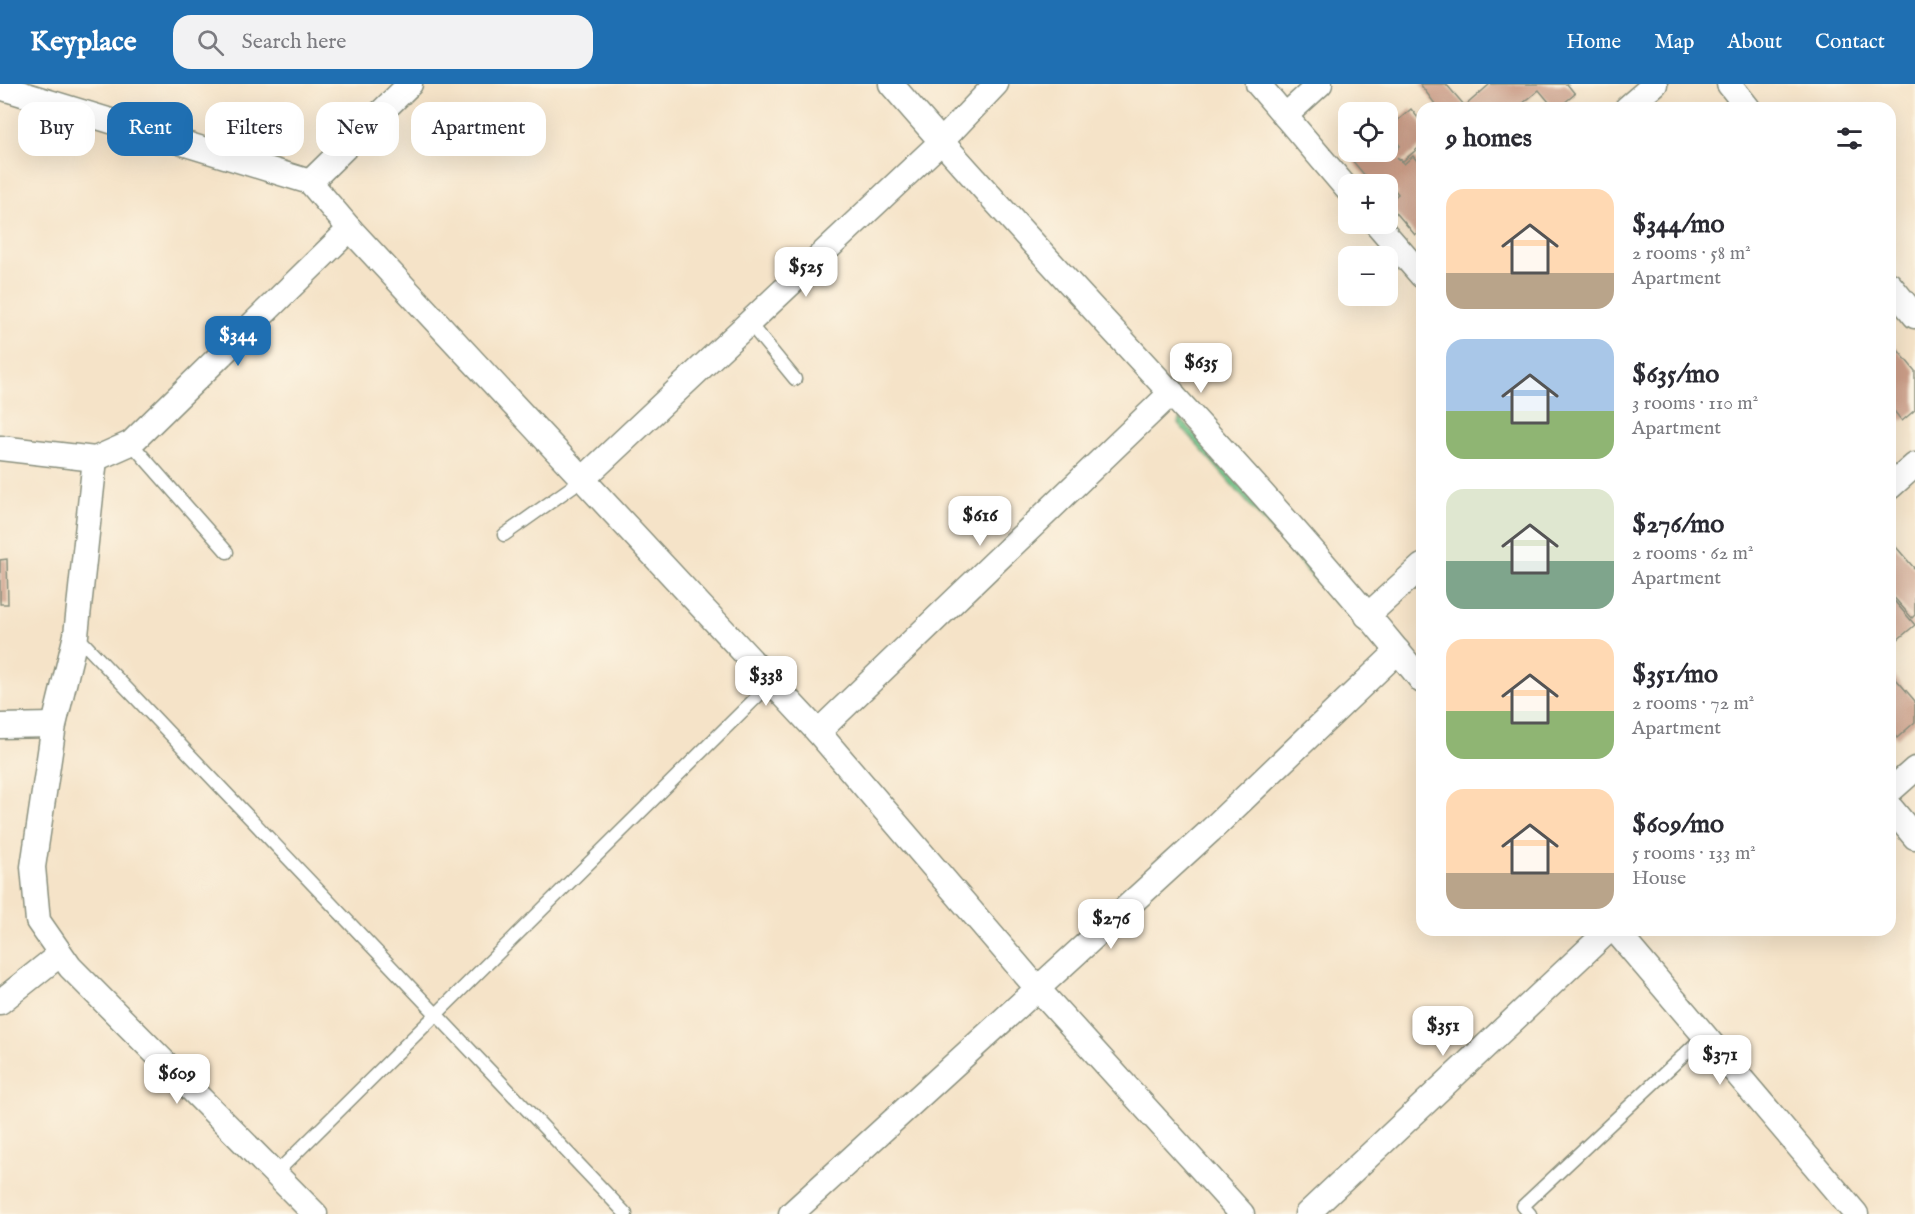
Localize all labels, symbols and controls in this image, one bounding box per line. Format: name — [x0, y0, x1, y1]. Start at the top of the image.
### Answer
search box — [173, 15, 593, 69]
text: Keyplace — [30, 25, 137, 60]
icon: search — [194, 26, 227, 59]
text: Search here — [242, 28, 346, 56]
text: Home — [1566, 29, 1621, 56]
text: Map — [1654, 29, 1694, 56]
text: About — [1727, 29, 1782, 56]
text: Contact — [1815, 29, 1885, 56]
chip: Buy — [18, 102, 95, 156]
chip: Rent — [107, 102, 193, 156]
chip: Filters — [205, 102, 304, 156]
chip: New — [316, 102, 399, 156]
chip: Apartment — [411, 102, 546, 156]
map controls — [1338, 102, 1398, 306]
button: locate — [1338, 102, 1398, 162]
text: 9 homes — [1446, 122, 1532, 155]
icon: filters — [1833, 122, 1866, 155]
button: + — [1338, 174, 1398, 234]
text: $344/mo — [1632, 208, 1724, 241]
icon: home — [1494, 213, 1566, 285]
text: 2 rooms · 58 m² — [1632, 241, 1751, 266]
button: − — [1338, 246, 1398, 306]
pin: $525 — [770, 247, 842, 298]
text: $525 — [789, 254, 823, 279]
text: Apartment — [1632, 266, 1721, 291]
pin: $344 — [202, 316, 274, 367]
text: $344 — [219, 323, 257, 348]
pin: $635 — [1165, 343, 1237, 394]
text: $635 — [1184, 350, 1218, 375]
text: $635/mo — [1632, 358, 1719, 391]
icon: home — [1494, 363, 1566, 435]
text: 3 rooms · 110 m² — [1632, 391, 1758, 416]
text: Apartment — [1632, 416, 1721, 441]
pin: $616 — [944, 496, 1016, 547]
text: $616 — [962, 503, 998, 528]
text: $276/mo — [1632, 508, 1724, 541]
icon: home — [1494, 513, 1566, 585]
text: 2 rooms · 62 m² — [1632, 541, 1754, 566]
text: Apartment — [1632, 566, 1721, 591]
pin: $338 — [730, 656, 802, 707]
text: $351/mo — [1632, 658, 1718, 691]
text: $338 — [749, 663, 783, 688]
icon: home — [1494, 663, 1566, 735]
text: 2 rooms · 72 m² — [1632, 691, 1754, 716]
text: Apartment — [1632, 716, 1721, 741]
text: $609/mo — [1632, 808, 1724, 841]
icon: home — [1494, 813, 1566, 885]
text: 5 rooms · 133 m² — [1632, 841, 1756, 866]
text: House — [1632, 866, 1686, 891]
pin: $276 — [1075, 899, 1147, 950]
text: $276 — [1092, 906, 1130, 931]
pin: $351 — [1407, 1006, 1479, 1057]
text: $351 — [1426, 1013, 1460, 1038]
pin: $371 — [1684, 1035, 1756, 1086]
text: $371 — [1702, 1042, 1738, 1067]
pin: $609 — [141, 1054, 213, 1105]
text: $609 — [158, 1061, 196, 1086]

